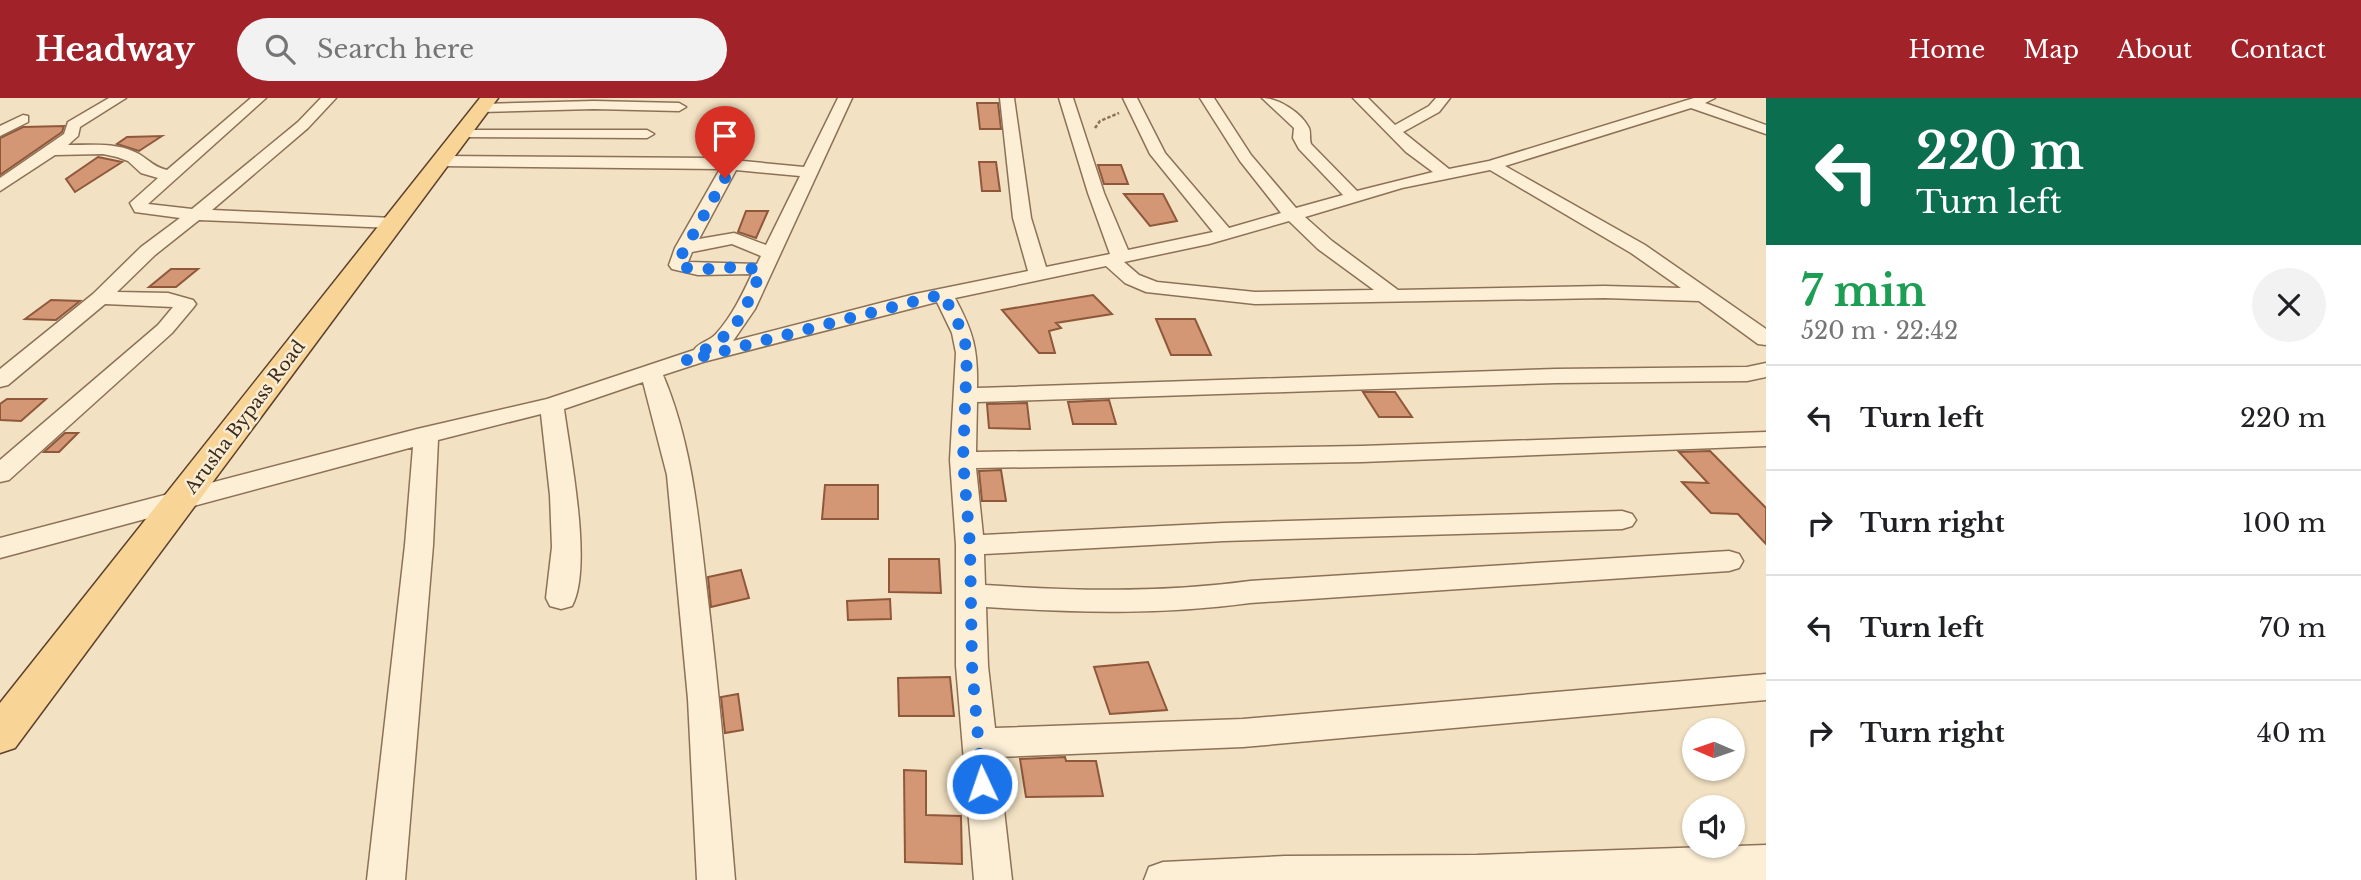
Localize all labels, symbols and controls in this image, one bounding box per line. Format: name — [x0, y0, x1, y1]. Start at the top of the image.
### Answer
search box — [237, 18, 727, 81]
text: Headway — [35, 29, 195, 70]
icon: search — [261, 30, 299, 68]
text: Search here — [317, 33, 474, 65]
text: Home — [1909, 35, 1985, 64]
text: Map — [2023, 35, 2079, 64]
text: About — [2117, 35, 2192, 64]
text: Contact — [2230, 35, 2326, 64]
pin — [695, 106, 755, 178]
icon: arrive — [706, 117, 744, 155]
text: 220 m — [1916, 121, 2084, 182]
icon: left — [1801, 126, 1892, 217]
text: Turn left — [1916, 182, 2062, 222]
text: 7 min — [1801, 265, 1926, 317]
button: close — [2252, 268, 2326, 342]
text: 520 m · 22:42 — [1801, 317, 1958, 345]
street label: Arusha Bypass Road — [179, 336, 310, 499]
icon: left — [1801, 399, 1839, 437]
text: Turn left — [1860, 402, 1984, 434]
text: 220 m — [2240, 402, 2326, 434]
icon: right — [1801, 504, 1839, 542]
text: Turn right — [1860, 507, 2005, 539]
text: 100 m — [2242, 507, 2326, 539]
icon: left — [1801, 609, 1839, 647]
text: Turn left — [1860, 612, 1984, 644]
text: 70 m — [2259, 612, 2326, 644]
icon: right — [1801, 714, 1839, 752]
text: Turn right — [1860, 717, 2005, 749]
text: 40 m — [2257, 717, 2326, 749]
north arrow — [1682, 718, 1745, 780]
map controls — [1682, 718, 1745, 858]
position arrow — [945, 747, 1019, 821]
button: sound — [1682, 795, 1745, 858]

